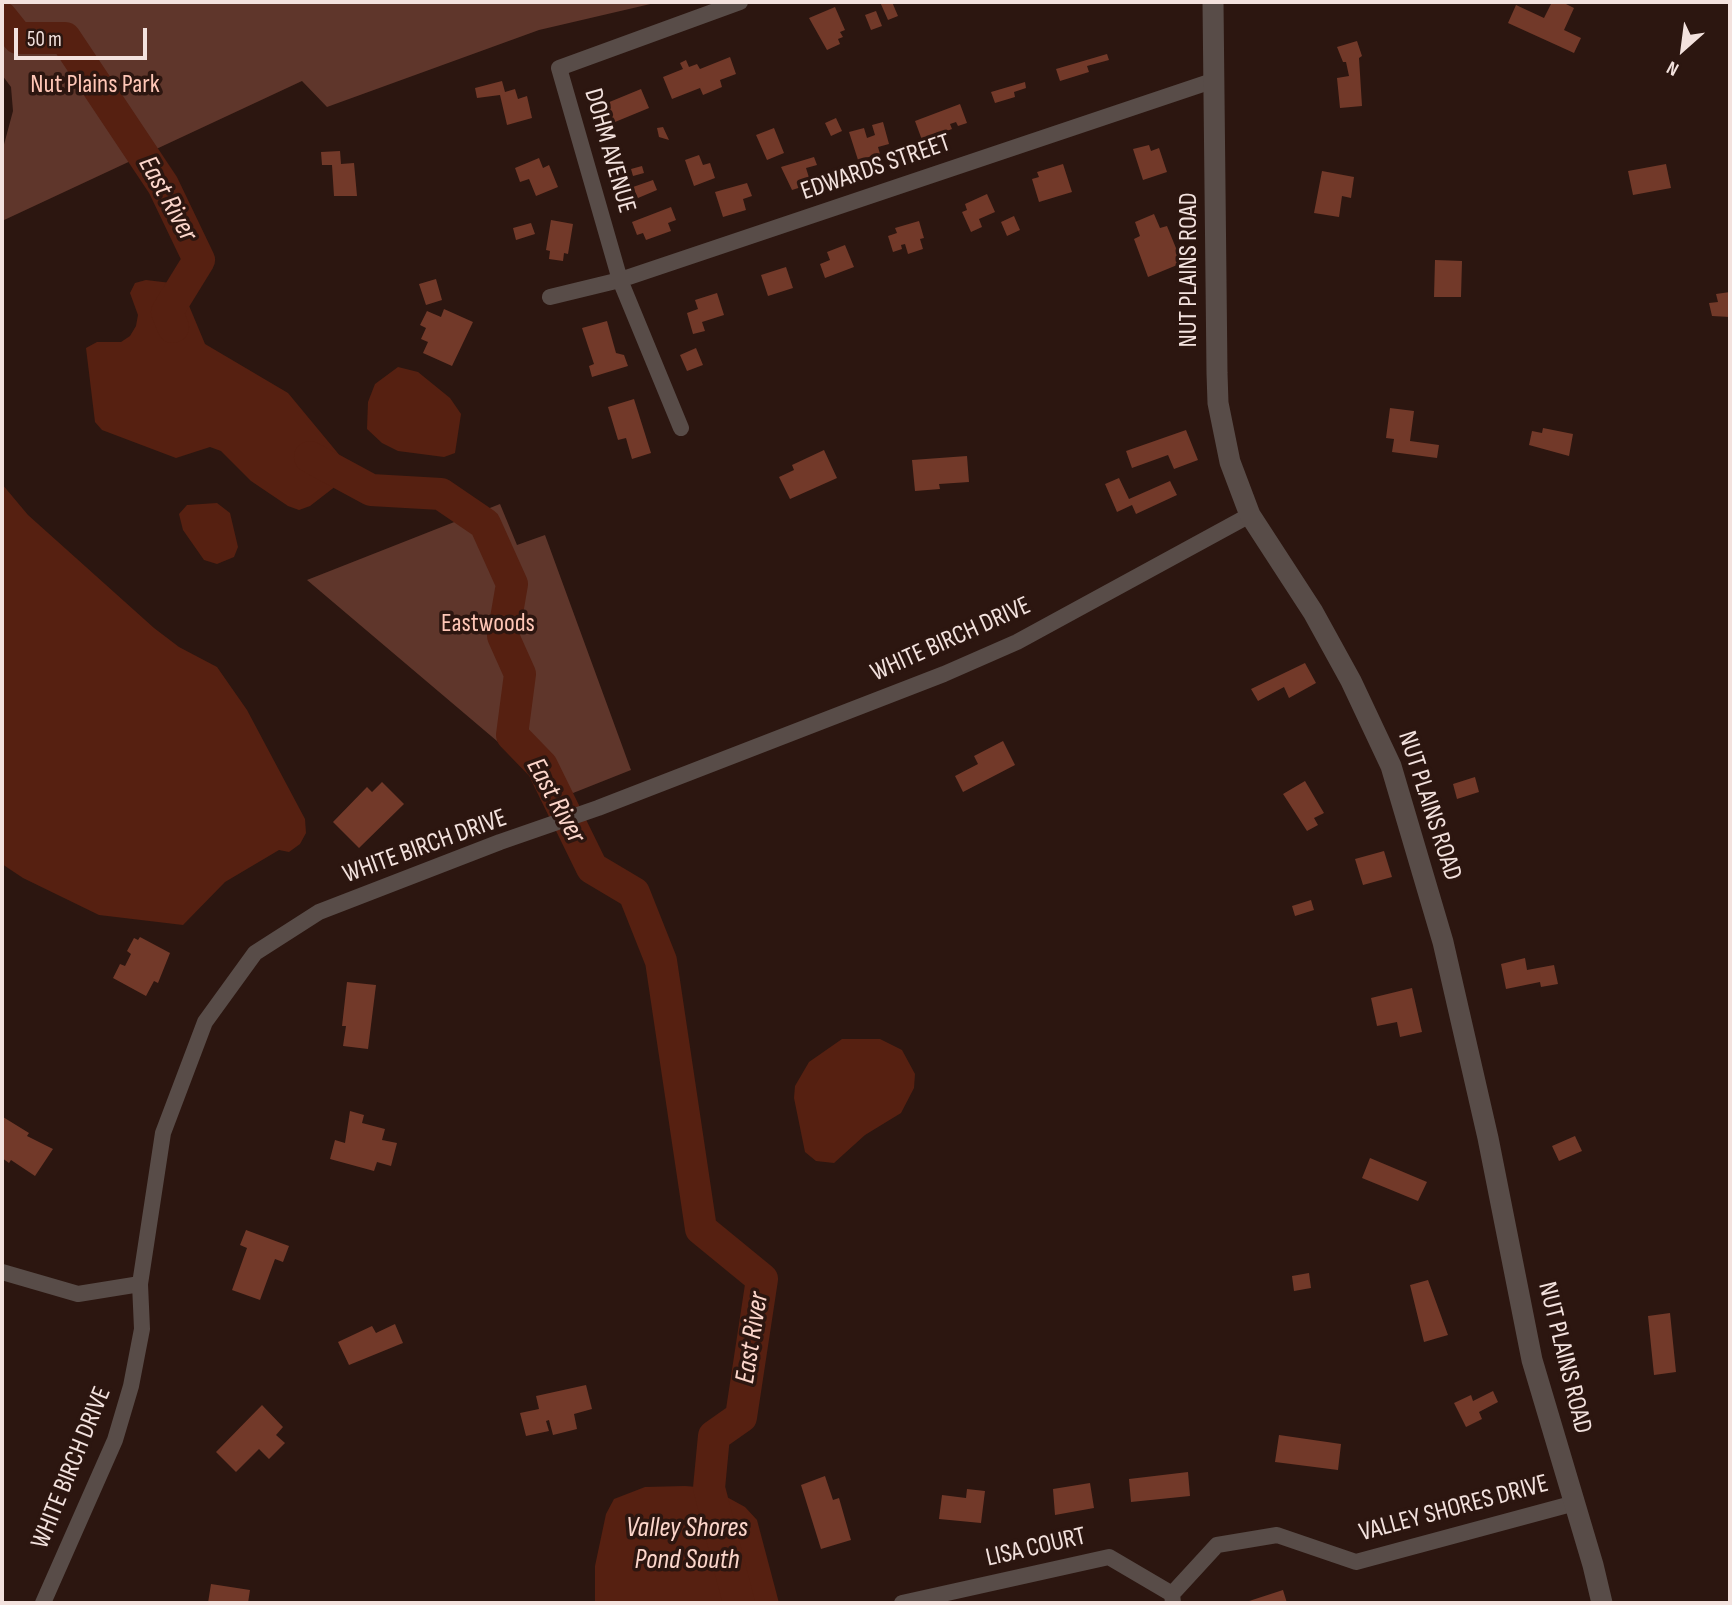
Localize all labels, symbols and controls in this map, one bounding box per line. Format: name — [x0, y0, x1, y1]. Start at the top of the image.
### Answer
scale bar — [18, 14, 150, 58]
north arrow — [1648, 14, 1718, 84]
text: 50 m — [27, 27, 62, 52]
text: N — [1663, 55, 1683, 81]
park label: Nut Plains Park — [30, 69, 160, 101]
street label: DOHM AVENUE — [576, 85, 642, 217]
street label: EDWARDS STREET — [797, 128, 955, 208]
water label: East River — [130, 151, 204, 247]
street label: NUT PLAINS ROAD — [1173, 192, 1205, 348]
street label: WHITE BIRCH DRIVE — [866, 591, 1036, 689]
park label: Eastwoods — [441, 608, 535, 640]
street label: NUT PLAINS ROAD — [1390, 727, 1468, 885]
water label: East River — [518, 753, 592, 849]
street label: WHITE BIRCH DRIVE — [339, 803, 511, 891]
street label: NUT PLAINS ROAD — [1530, 1279, 1598, 1437]
water label: East River — [729, 1290, 777, 1386]
street label: WHITE BIRCH DRIVE — [25, 1382, 119, 1554]
street label: VALLEY SHORES DRIVE — [1356, 1469, 1552, 1549]
water label: Valley Shores Pond South — [626, 1512, 748, 1578]
street label: LISA COURT — [983, 1521, 1089, 1575]

